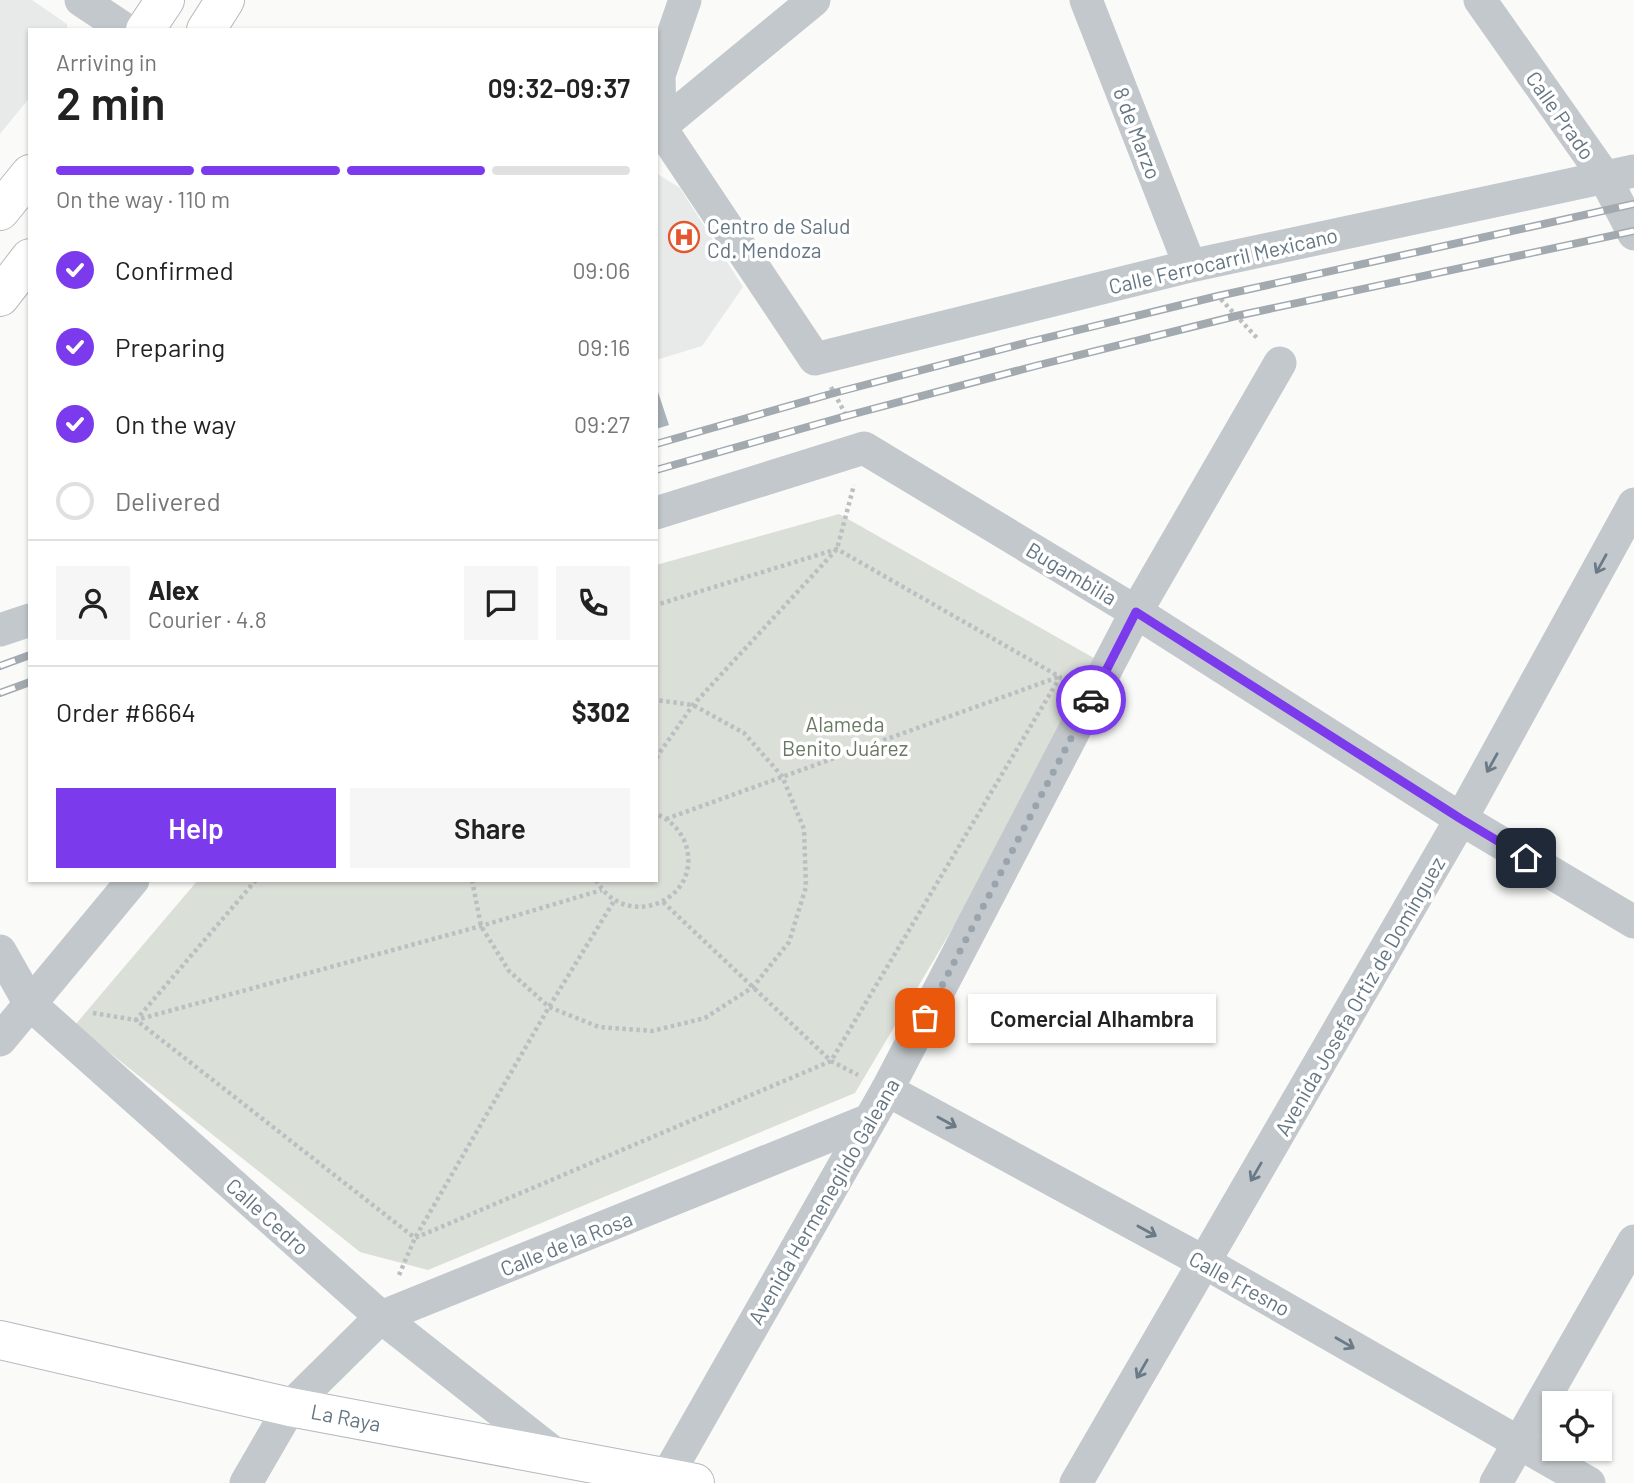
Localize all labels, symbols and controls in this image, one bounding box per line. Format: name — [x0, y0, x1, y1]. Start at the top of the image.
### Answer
text: Arriving in — [56, 48, 157, 76]
street label: Calle Prado — [1521, 66, 1601, 164]
text: 09:32–09:37 — [488, 72, 630, 103]
text: 2 min — [56, 74, 165, 129]
street label: 8 de Marzo — [1109, 84, 1167, 182]
text: On the way · 110 m — [56, 185, 230, 213]
place label: Centro de Salud Cd. Mendoza — [707, 213, 850, 262]
hospital icon: Centro de Salud Cd. Mendoza — [667, 220, 701, 254]
street label: Calle Ferrocarril Mexicano — [1106, 221, 1340, 299]
icon: check — [56, 251, 94, 289]
text: Confirmed — [115, 254, 234, 285]
text: 09:06 — [572, 256, 630, 284]
icon: check — [56, 328, 94, 366]
text: Preparing — [115, 331, 225, 362]
text: 09:16 — [577, 333, 630, 361]
icon: check — [56, 405, 94, 443]
text: On the way — [115, 408, 236, 439]
text: 09:27 — [574, 410, 630, 438]
text: Delivered — [115, 485, 221, 516]
street label: Bugambilia — [1022, 536, 1122, 610]
one-way arrow — [1594, 553, 1608, 573]
button: person — [56, 566, 130, 640]
button: chat — [464, 566, 538, 640]
button: phone — [556, 566, 630, 640]
text: Alex — [148, 574, 199, 605]
text: Courier · 4.8 — [148, 605, 267, 633]
courier — [1056, 665, 1126, 735]
icon: car — [1072, 681, 1110, 719]
text: Order #6664 — [56, 696, 196, 727]
text: $302 — [572, 696, 630, 727]
park label: Alameda Benito Juárez — [782, 711, 908, 760]
one-way arrow — [1485, 752, 1498, 773]
button: Help — [56, 788, 336, 868]
button: Share — [350, 788, 630, 868]
pin — [1496, 828, 1556, 888]
icon: home — [1507, 839, 1545, 877]
street label: Avenida Josefa Ortiz de Domínguez — [1269, 852, 1449, 1140]
pin — [895, 988, 955, 1048]
callout: Comercial Alhambra — [967, 993, 1216, 1042]
icon: bag — [906, 999, 944, 1037]
text: Comercial Alhambra — [990, 1004, 1194, 1032]
street label: Avenida Hermenegildo Galeana — [742, 1073, 904, 1329]
one-way arrow — [936, 1116, 957, 1129]
one-way arrow — [1249, 1162, 1263, 1182]
street label: Calle Cedro — [221, 1172, 315, 1260]
street label: Calle de la Rosa — [496, 1205, 636, 1281]
one-way arrow — [1136, 1225, 1157, 1238]
street label: Calle Fresno — [1185, 1245, 1295, 1321]
one-way arrow — [1335, 1336, 1355, 1350]
one-way arrow — [1135, 1359, 1149, 1379]
map controls — [1542, 1391, 1612, 1461]
button: locate — [1542, 1391, 1612, 1461]
street label: La Raya — [309, 1398, 383, 1436]

